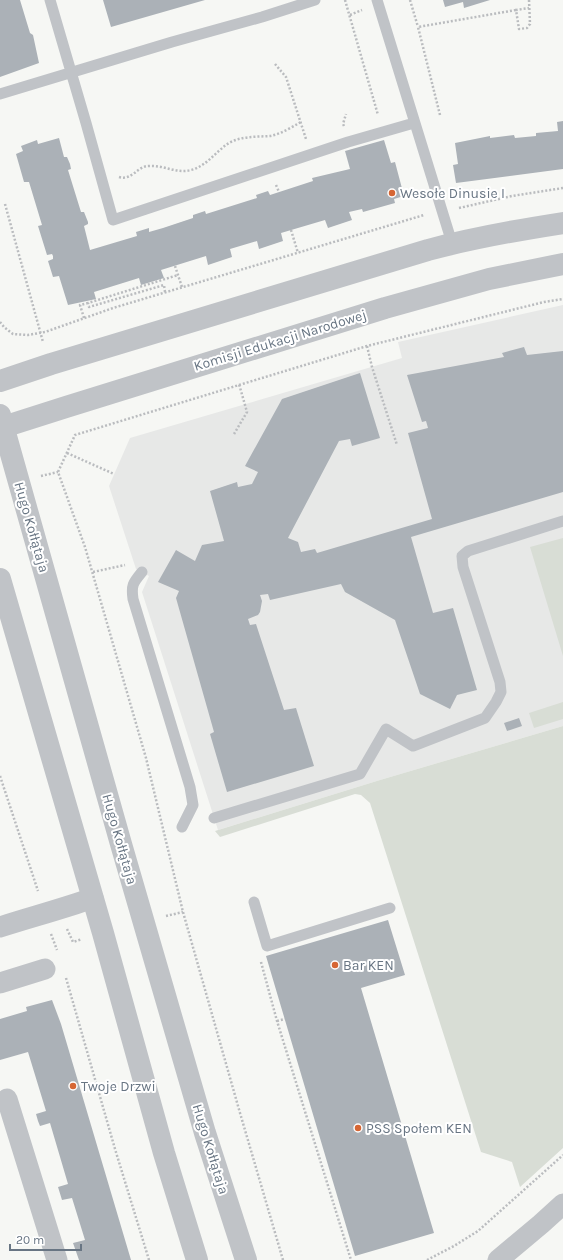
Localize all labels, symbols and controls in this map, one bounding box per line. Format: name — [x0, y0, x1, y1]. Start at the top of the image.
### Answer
place label: Wesołe Dinusie I — [400, 185, 505, 202]
marker: Wesołe Dinusie I — [387, 188, 397, 198]
street label: Komisji Edukacji Narodowej — [192, 306, 369, 375]
street label: Hugo Kołłątaja — [10, 480, 53, 574]
street label: Hugo Kołłątaja — [98, 792, 141, 886]
place label: Bar KEN — [343, 957, 394, 974]
marker: Bar KEN — [330, 960, 340, 970]
place label: Twoje Drzwi — [81, 1078, 156, 1095]
marker: Twoje Drzwi — [68, 1081, 78, 1091]
street label: Hugo Kołłątaja — [189, 1102, 232, 1196]
place label: PSS Społem KEN — [366, 1120, 472, 1137]
marker: PSS Społem KEN — [353, 1123, 363, 1133]
scale bar — [10, 1226, 81, 1252]
text: 20 m — [16, 1233, 44, 1247]

